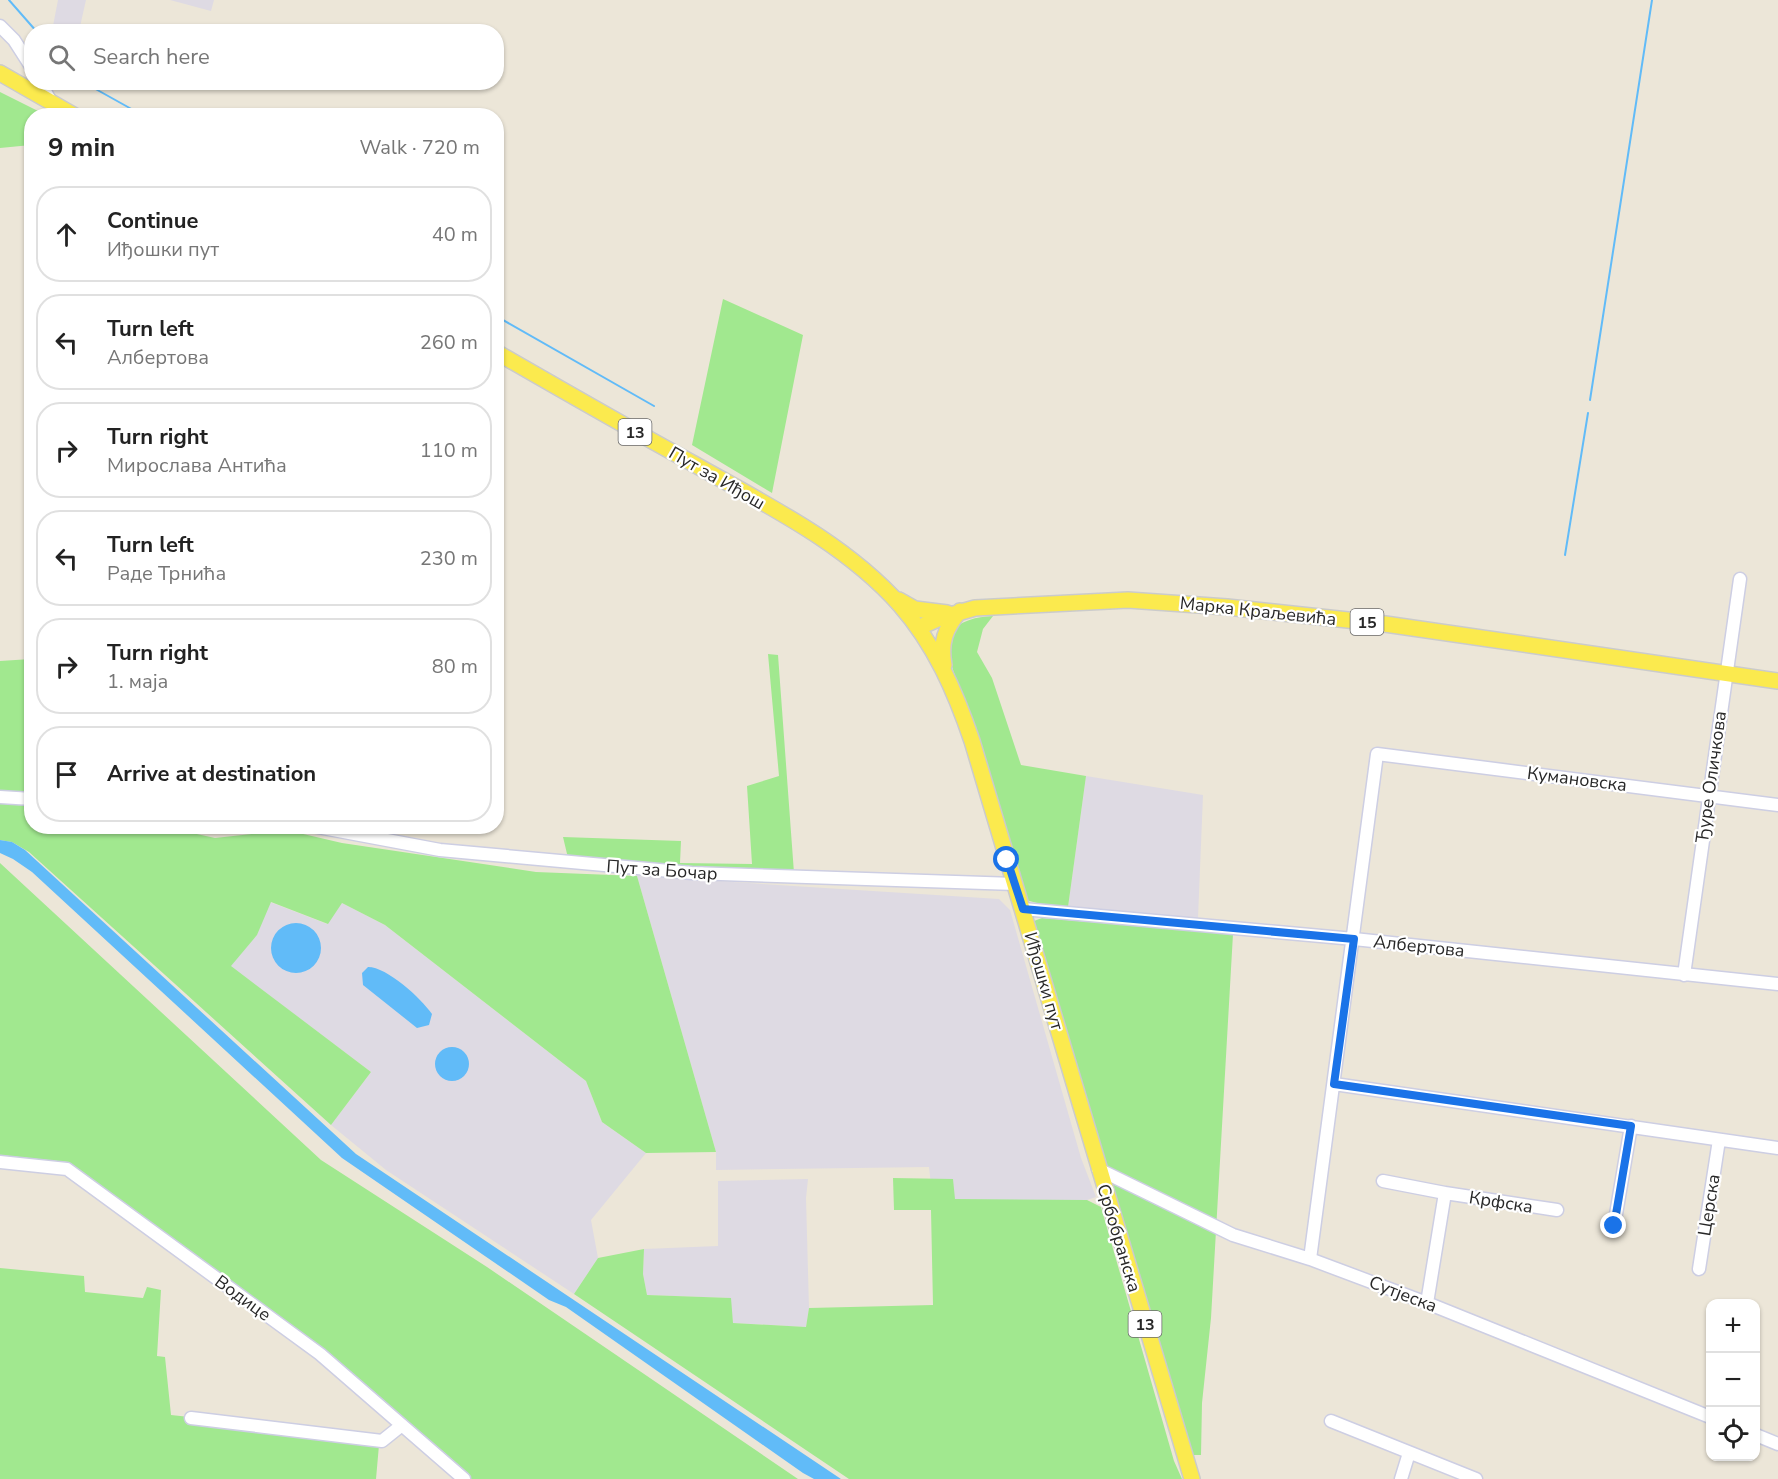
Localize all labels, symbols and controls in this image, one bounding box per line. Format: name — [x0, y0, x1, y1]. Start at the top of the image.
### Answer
search box — [24, 24, 504, 90]
icon: search — [45, 41, 78, 74]
text: Search here — [93, 42, 210, 72]
text: 9 min — [48, 130, 115, 165]
text: Walk · 720 m — [360, 134, 480, 161]
text: Continue — [107, 206, 198, 236]
icon: ahead — [50, 218, 83, 251]
text: 40 m — [432, 221, 478, 248]
text: Иђошки пут — [107, 236, 219, 263]
text: Turn left — [107, 314, 194, 344]
icon: left — [50, 326, 83, 359]
text: 260 m — [420, 329, 478, 356]
text: Албертова — [107, 344, 209, 371]
road number: 13 — [618, 419, 652, 445]
text: Turn right — [107, 422, 208, 452]
icon: right — [50, 434, 83, 467]
text: 110 m — [420, 437, 478, 464]
street label: Пут за Иђош — [665, 441, 769, 515]
text: Мирослава Антића — [107, 452, 287, 479]
text: Turn left — [107, 530, 194, 560]
icon: left — [50, 542, 83, 575]
text: 230 m — [420, 545, 478, 572]
text: Раде Трнића — [107, 560, 226, 587]
street label: Марка Краљевића — [1179, 591, 1337, 631]
road number: 15 — [1350, 609, 1384, 635]
text: Turn right — [107, 638, 208, 668]
icon: right — [50, 650, 83, 683]
text: 80 m — [432, 653, 478, 680]
text: 1. маја — [107, 668, 168, 695]
street label: Ђуре Оличкова — [1690, 709, 1732, 845]
icon: arrive — [50, 758, 83, 791]
text: Arrive at destination — [107, 759, 316, 789]
street label: Кумановска — [1526, 761, 1628, 797]
route start — [993, 846, 1019, 872]
street label: Пут за Бочар — [606, 854, 718, 886]
street label: Иђошки пут — [1019, 929, 1069, 1033]
street label: Албертова — [1372, 929, 1466, 963]
street label: Церска — [1692, 1172, 1726, 1238]
street label: Србобранска — [1091, 1181, 1147, 1295]
street label: Крфска — [1467, 1185, 1535, 1219]
route end — [1600, 1212, 1626, 1238]
street label: Водице — [210, 1269, 276, 1327]
street label: Сутјеска — [1365, 1270, 1441, 1318]
map controls — [1706, 1299, 1760, 1461]
button: + — [1706, 1299, 1760, 1353]
road number: 13 — [1128, 1311, 1162, 1337]
button: − — [1706, 1353, 1760, 1407]
button: locate — [1706, 1407, 1760, 1461]

